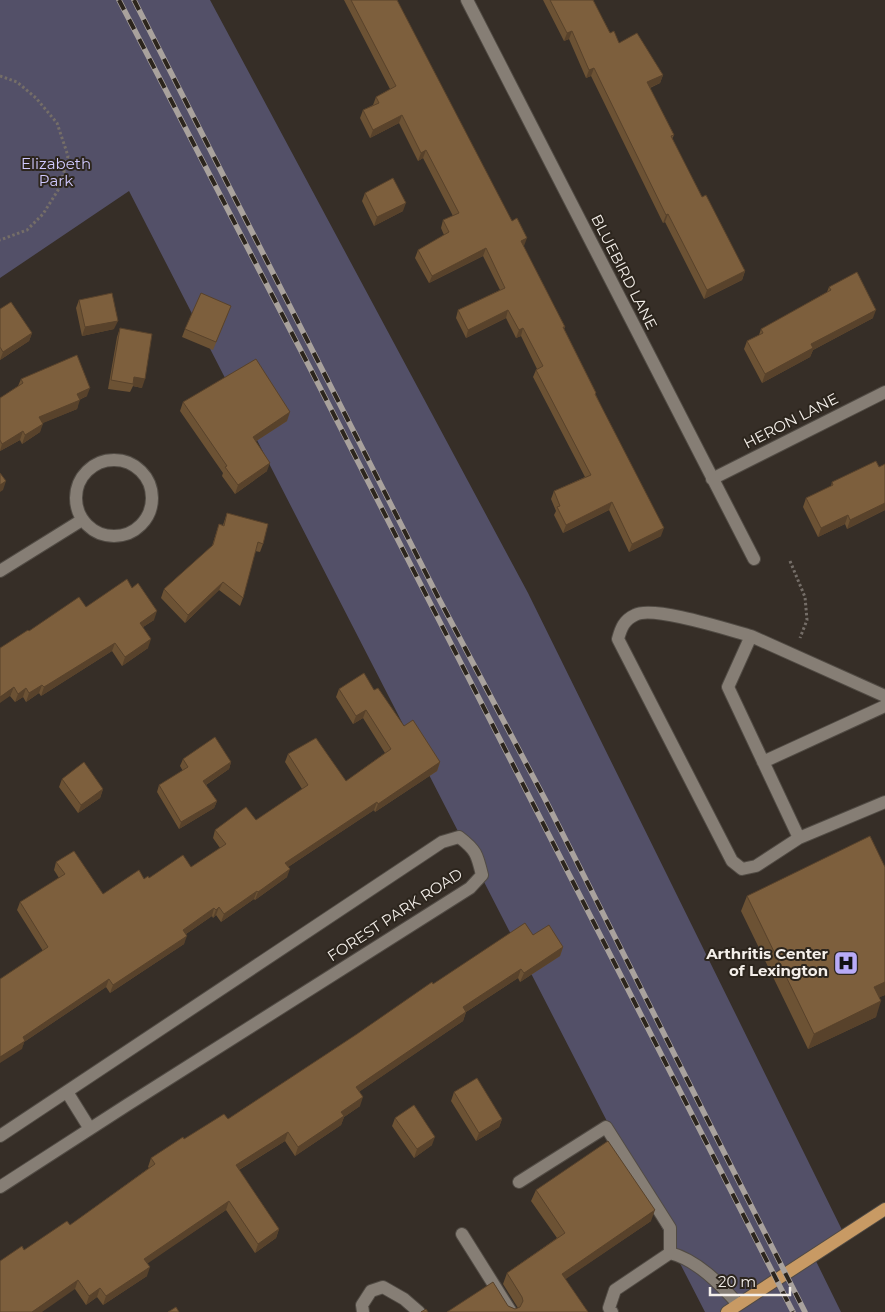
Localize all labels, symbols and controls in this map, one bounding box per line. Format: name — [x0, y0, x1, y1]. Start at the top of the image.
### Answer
park label: Elizabeth Park — [21, 154, 91, 190]
street label: BLUEBIRD LANE — [587, 211, 662, 333]
street label: HERON LANE — [740, 389, 841, 453]
street label: FOREST PARK ROAD — [324, 864, 466, 965]
place label: Arthritis Center of Lexington — [705, 944, 829, 980]
hospital icon: Arthritis Center of Lexington — [833, 950, 859, 976]
scale bar — [710, 1264, 790, 1296]
text: 20 m — [718, 1272, 756, 1291]

